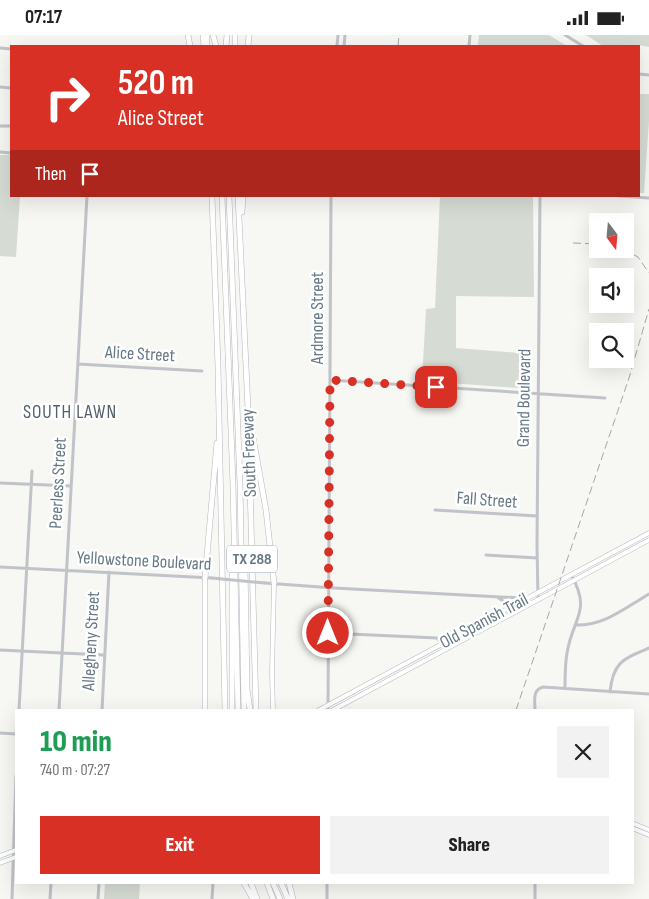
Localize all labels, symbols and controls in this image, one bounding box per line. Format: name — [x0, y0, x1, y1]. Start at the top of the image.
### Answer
text: 07:17 — [25, 6, 62, 29]
text: 520 m — [118, 62, 194, 105]
icon: right — [35, 65, 100, 130]
text: Alice Street — [118, 105, 204, 132]
icon: arrive — [76, 160, 104, 188]
text: Then — [35, 163, 66, 186]
north arrow — [589, 213, 634, 257]
map controls — [589, 213, 634, 368]
button: sound — [589, 268, 634, 313]
street label: Ardmore Street — [307, 271, 328, 365]
button: search — [589, 323, 634, 368]
street label: Alice Street — [103, 342, 176, 366]
street label: Grand Boulevard — [513, 349, 535, 447]
pin — [415, 366, 457, 408]
icon: arrive — [422, 373, 450, 401]
district label: SOUTH LAWN — [23, 401, 117, 424]
street label: South Freeway — [237, 408, 261, 498]
street label: Peerless Street — [45, 436, 71, 529]
street label: Fall Street — [456, 487, 519, 513]
road number: TX 288 — [227, 545, 277, 573]
street label: Yellowstone Boulevard — [76, 547, 212, 575]
street label: Old Spanish Trail — [436, 589, 532, 653]
street label: Allegheny Street — [78, 590, 104, 692]
position arrow — [301, 606, 353, 658]
text: 10 min — [40, 724, 112, 760]
button: close — [557, 726, 609, 778]
text: 740 m · 07:27 — [40, 761, 110, 780]
button: Exit — [40, 816, 320, 874]
button: Share — [330, 816, 609, 874]

